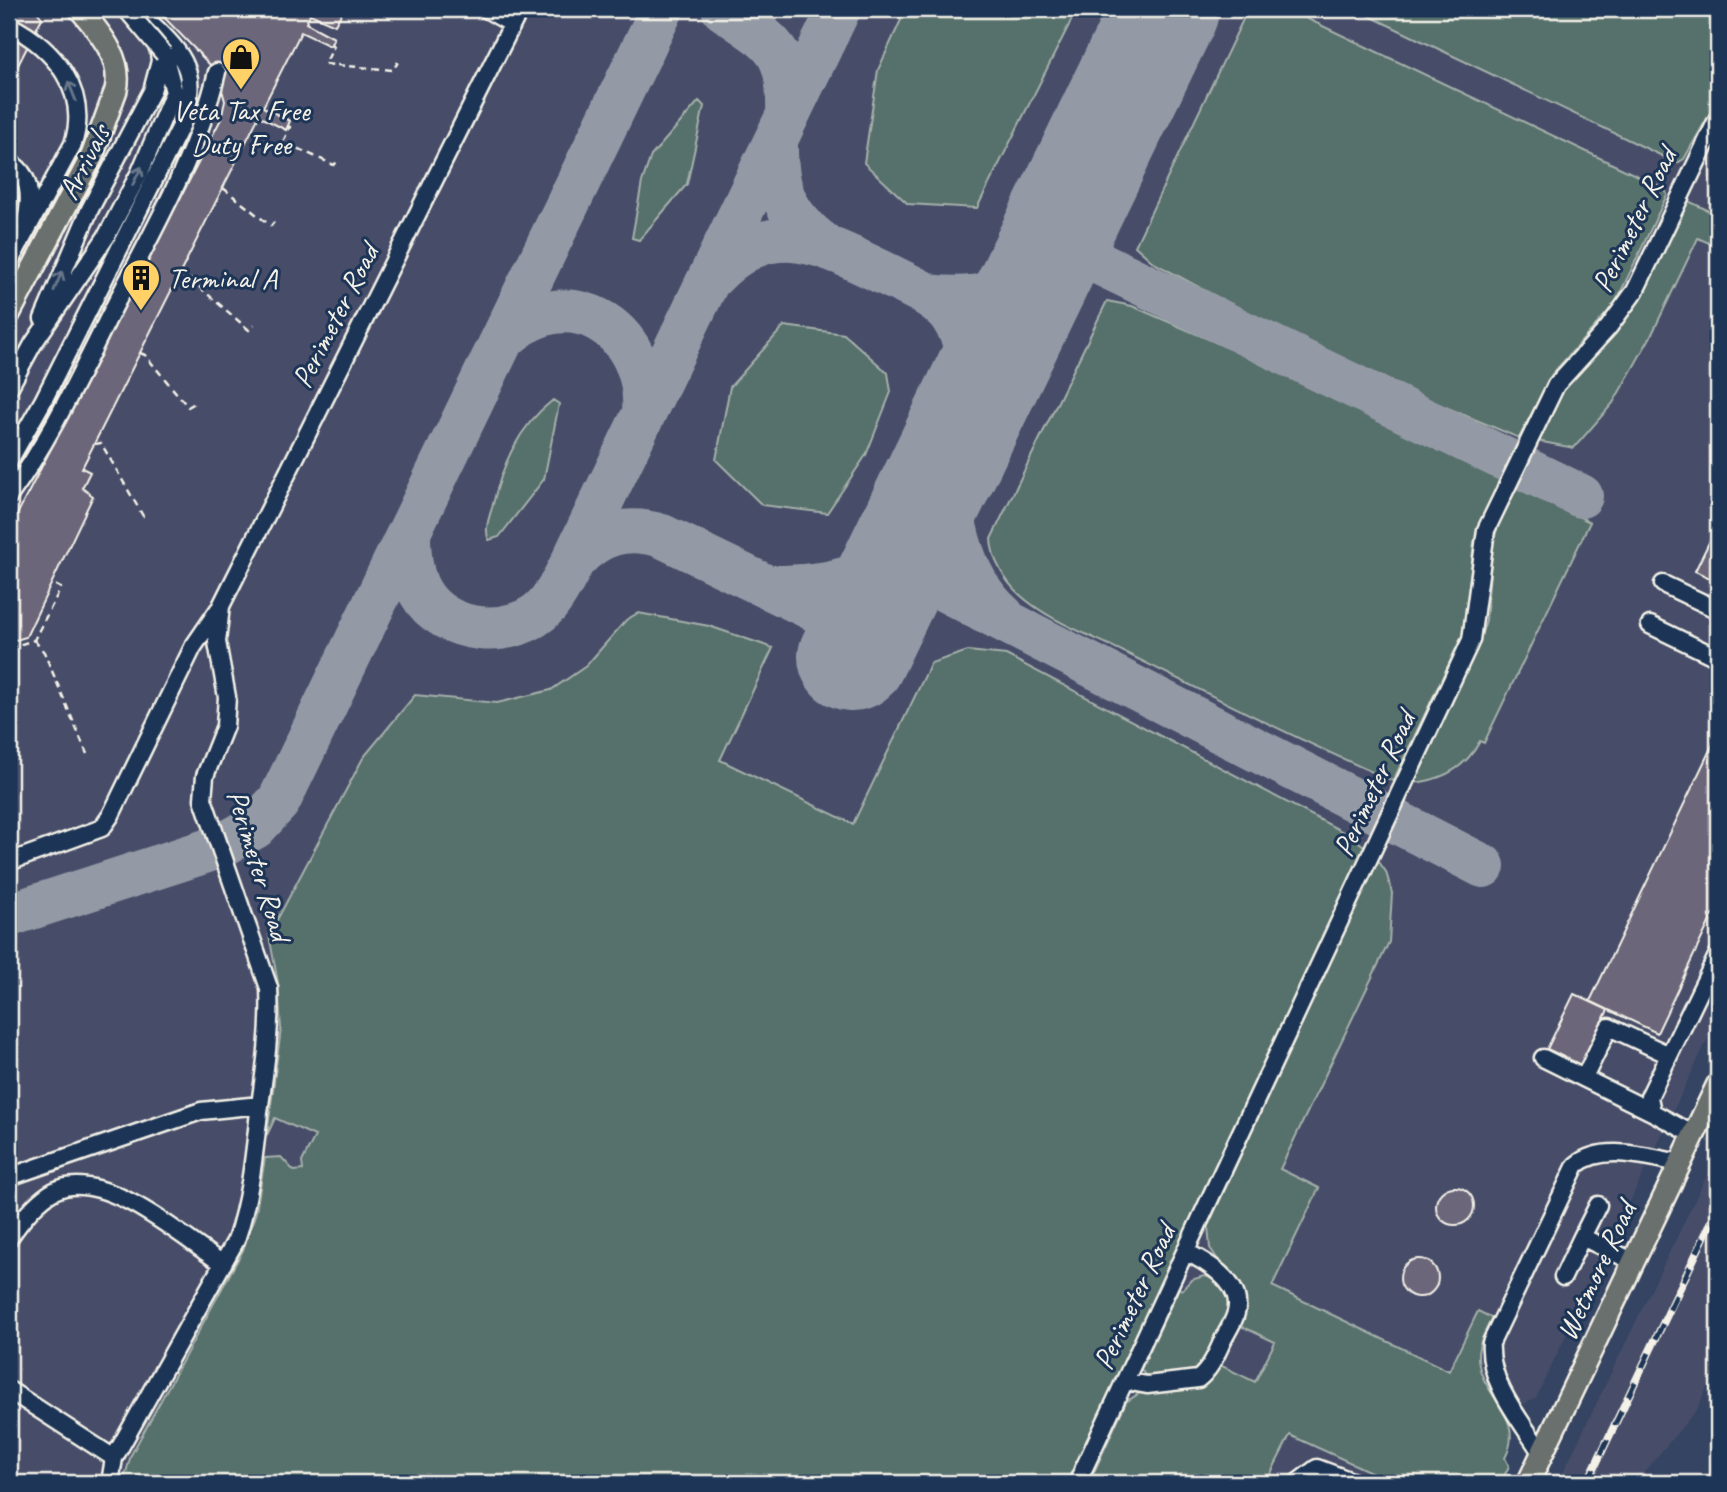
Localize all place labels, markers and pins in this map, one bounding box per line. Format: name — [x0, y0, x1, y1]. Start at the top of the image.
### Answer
shop icon: Veta Tax Free Duty Free — [220, 36, 262, 91]
place label: Veta Tax Free Duty Free — [172, 91, 312, 163]
building icon: Terminal A — [120, 257, 162, 312]
place label: Terminal A — [168, 259, 279, 297]

